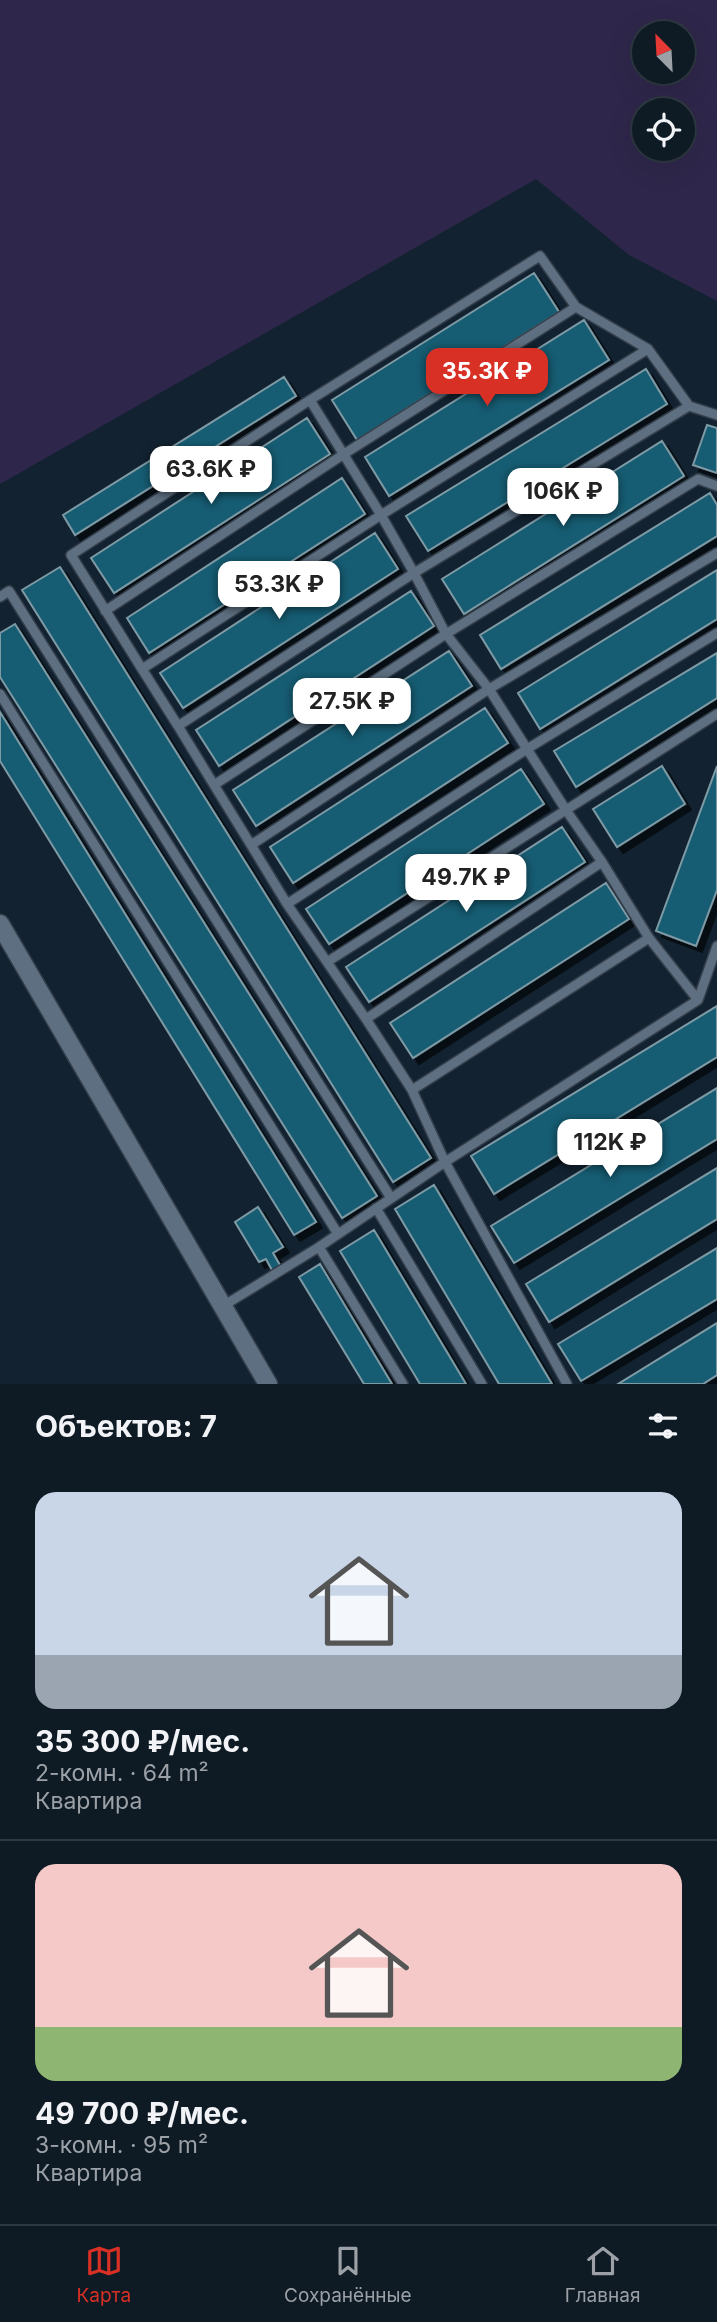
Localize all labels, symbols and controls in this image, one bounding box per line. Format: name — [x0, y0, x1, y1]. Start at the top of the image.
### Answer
north arrow — [632, 21, 695, 84]
map controls — [632, 21, 695, 161]
button: locate — [632, 98, 695, 161]
pin: 35.3K ₽ — [422, 348, 552, 408]
text: 35.3K ₽ — [442, 357, 532, 385]
pin: 63.6K ₽ — [146, 447, 276, 506]
text: 63.6K ₽ — [166, 455, 256, 483]
pin: 106K ₽ — [506, 468, 620, 528]
text: 106K ₽ — [523, 477, 603, 505]
pin: 53.3K ₽ — [214, 562, 344, 621]
text: 53.3K ₽ — [234, 570, 324, 598]
pin: 27.5K ₽ — [287, 678, 417, 738]
text: 27.5K ₽ — [309, 687, 395, 715]
pin: 49.7K ₽ — [401, 855, 531, 914]
text: 49.7K ₽ — [421, 863, 511, 891]
pin: 112K ₽ — [553, 1120, 667, 1179]
text: 112K ₽ — [573, 1128, 647, 1156]
icon: filters — [644, 1407, 682, 1445]
text: Объектов: 7 — [35, 1408, 217, 1444]
icon: home — [296, 1538, 422, 1664]
text: 35 300 ₽/мес. — [35, 1723, 250, 1759]
text: 2-комн. · 64 m² — [35, 1759, 209, 1787]
text: Квартира — [35, 1787, 142, 1815]
icon: home — [296, 1910, 422, 2036]
text: 49 700 ₽/мес. — [35, 2095, 249, 2131]
text: 3-комн. · 95 m² — [35, 2131, 208, 2159]
text: Квартира — [35, 2159, 142, 2187]
tab: Карта — [77, 2242, 131, 2307]
tab: Сохранённые — [284, 2242, 412, 2307]
tab: Главная — [565, 2242, 640, 2307]

